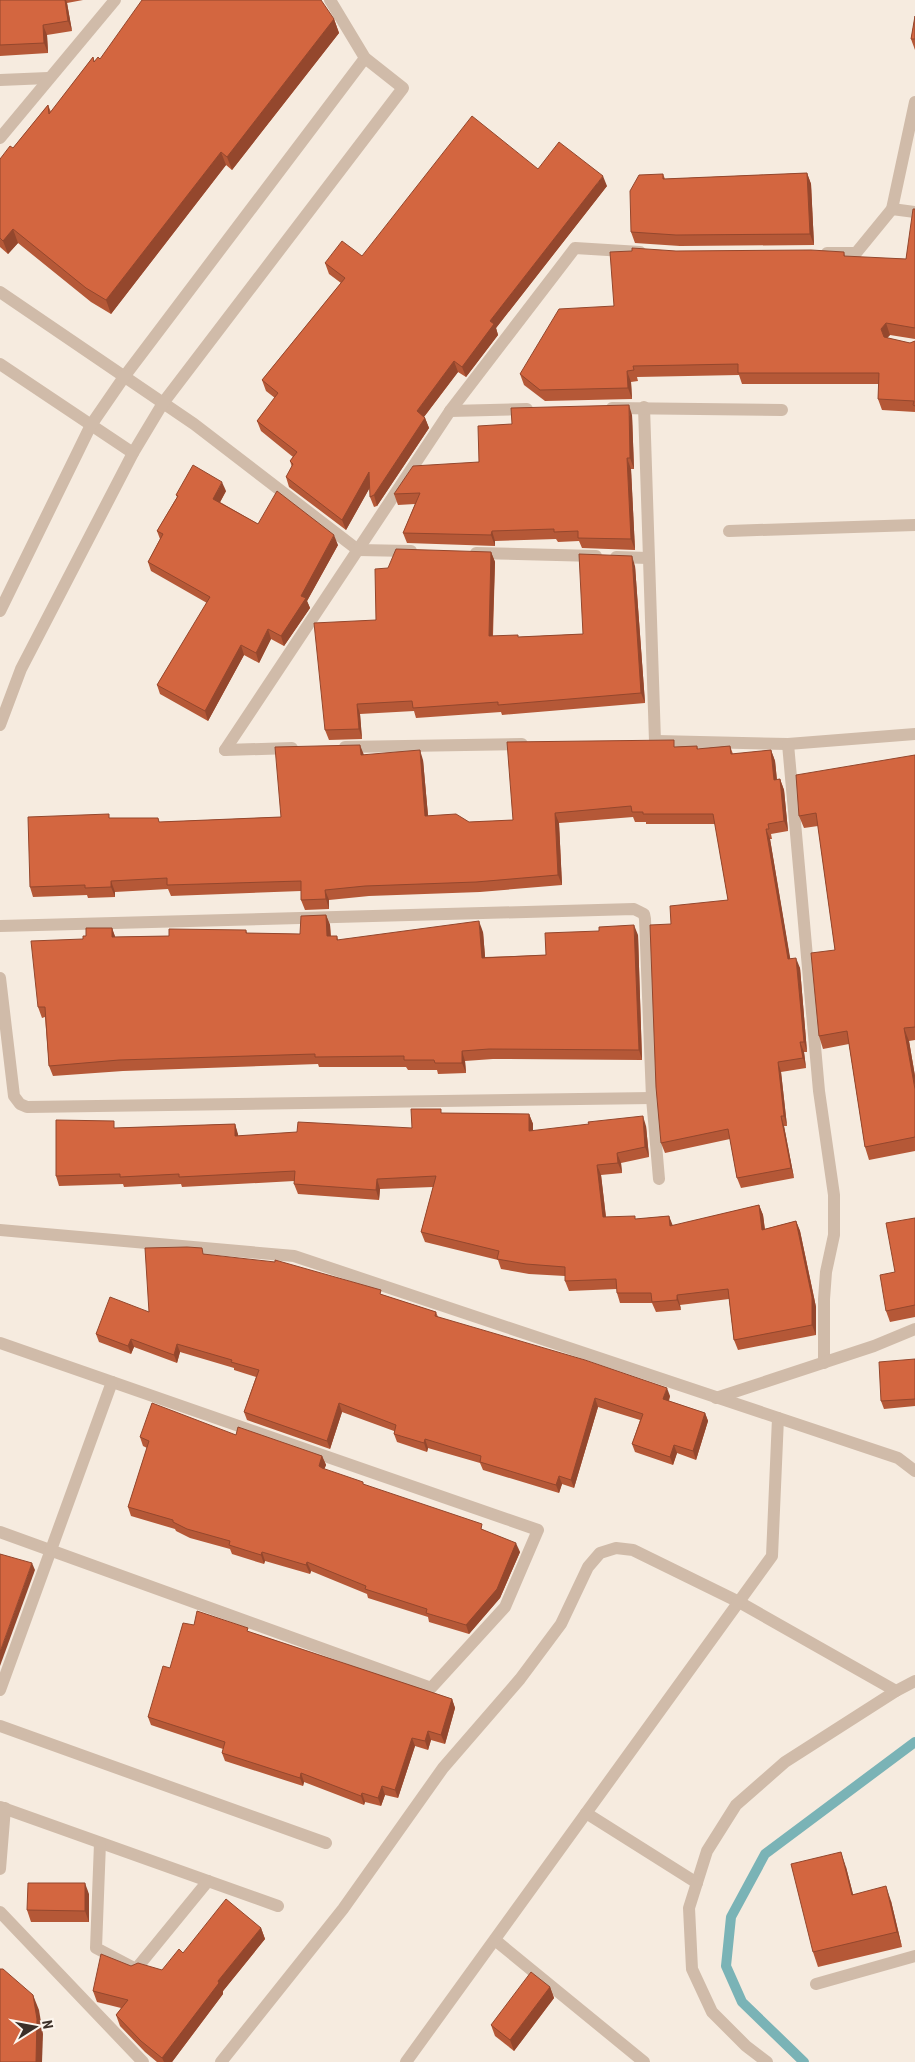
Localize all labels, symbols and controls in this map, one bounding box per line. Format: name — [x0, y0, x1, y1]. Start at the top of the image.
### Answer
north arrow — [10, 2002, 60, 2052]
text: N — [39, 2019, 56, 2030]

